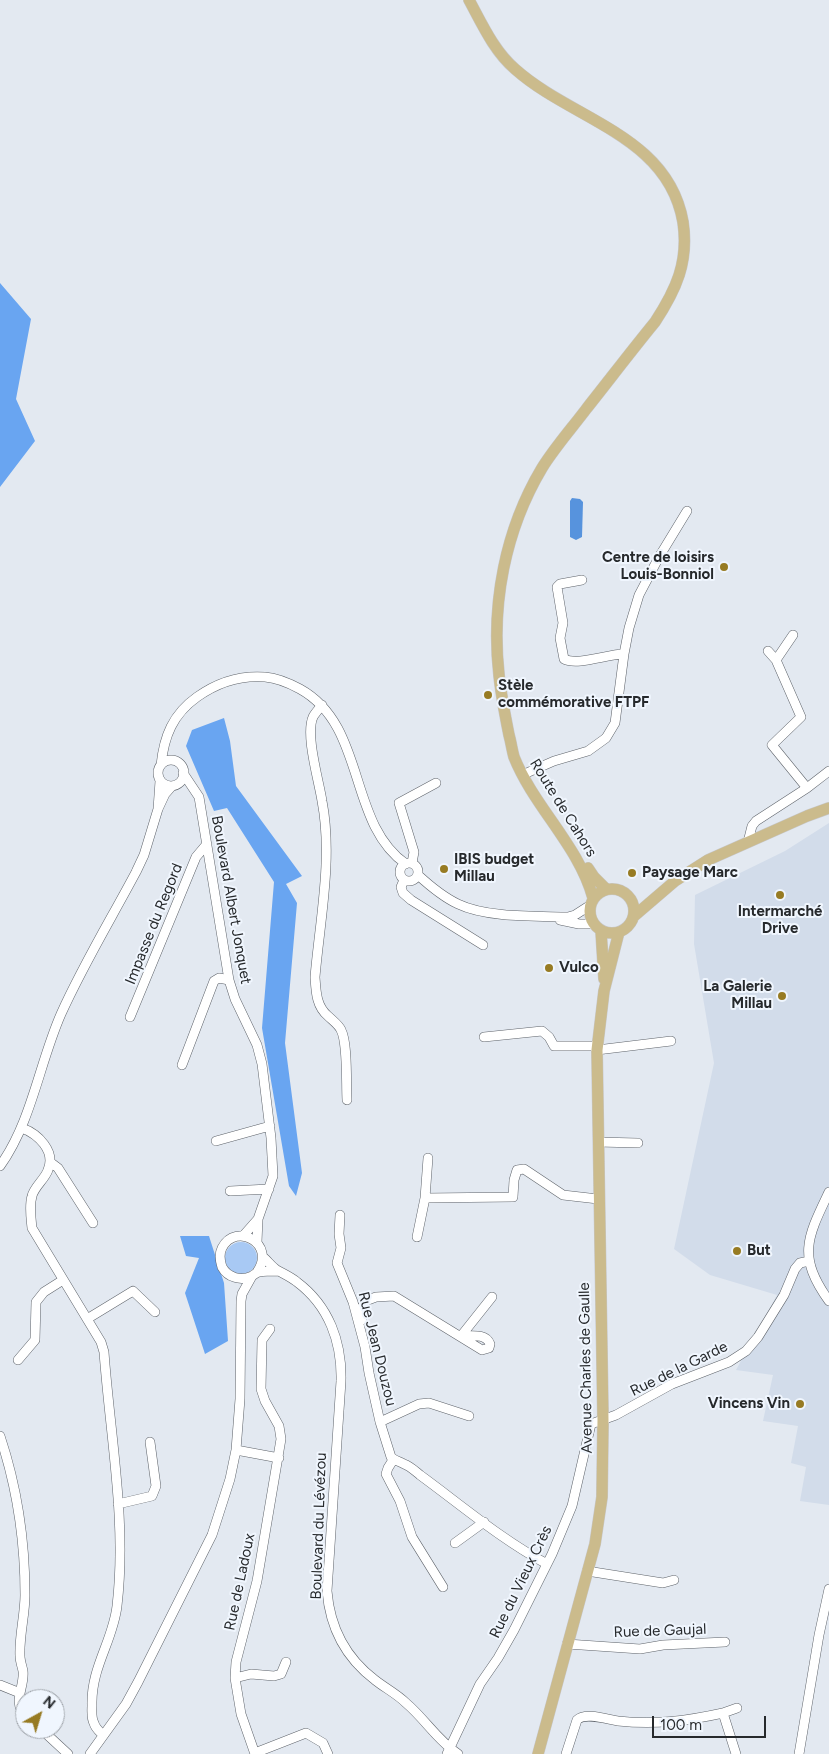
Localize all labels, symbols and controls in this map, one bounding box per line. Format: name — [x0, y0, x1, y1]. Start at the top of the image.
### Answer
place label: Centre de loisirs Louis-Bonniol — [602, 549, 714, 584]
marker: Centre de loisirs Louis-Bonniol — [718, 561, 730, 573]
place label: Stèle commémorative FTPF — [498, 677, 649, 712]
marker: Stèle commémorative FTPF — [482, 689, 494, 701]
street label: Route de Cahors — [526, 756, 600, 860]
street label: Boulevard Albert Jonquet — [207, 814, 255, 986]
place label: IBIS budget Millau — [454, 851, 534, 886]
street label: Impasse du Regord — [121, 861, 187, 987]
marker: IBIS budget Millau — [438, 863, 450, 875]
place label: Paysage Marc — [642, 864, 738, 882]
marker: Paysage Marc — [626, 867, 638, 879]
marker: Intermarché Drive — [774, 889, 786, 901]
place label: Intermarché Drive — [738, 903, 822, 938]
place label: Vulco — [559, 959, 599, 977]
marker: Vulco — [543, 962, 555, 974]
place label: La Galerie Millau — [703, 978, 772, 1013]
marker: La Galerie Millau — [776, 990, 788, 1002]
place label: But — [747, 1242, 771, 1260]
marker: But — [731, 1245, 743, 1257]
street label: Avenue Charles de Gaulle — [576, 1282, 596, 1454]
street label: Rue Jean Douzou — [354, 1290, 400, 1408]
street label: Rue de la Garde — [627, 1338, 731, 1400]
place label: Vincens Vin — [708, 1395, 790, 1413]
marker: Vincens Vin — [794, 1398, 806, 1410]
street label: Boulevard du Lévézou — [307, 1452, 331, 1600]
street label: Rue du Vieux Crès — [486, 1523, 556, 1641]
street label: Rue de Ladoux — [221, 1532, 259, 1632]
street label: Rue de Gaujal — [613, 1620, 707, 1642]
north arrow — [15, 1689, 65, 1739]
text: N — [40, 1693, 59, 1713]
scale bar — [654, 1706, 768, 1738]
text: 100 m — [660, 1716, 702, 1734]

